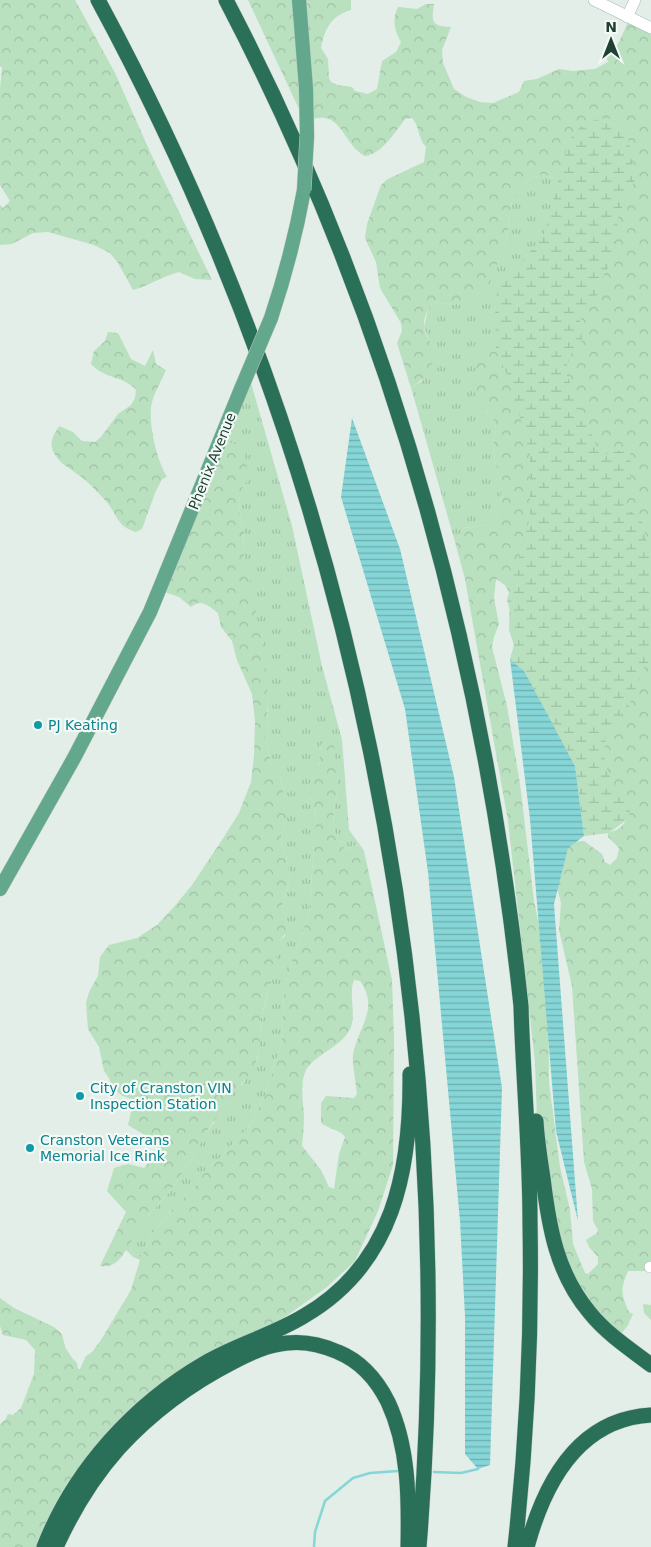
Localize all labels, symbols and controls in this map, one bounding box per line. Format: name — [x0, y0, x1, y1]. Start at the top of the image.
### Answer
north arrow — [586, 15, 636, 65]
text: N — [605, 19, 617, 35]
street label: Phenix Avenue — [185, 410, 239, 512]
place label: PJ Keating — [48, 717, 118, 733]
marker: PJ Keating — [32, 719, 44, 731]
place label: City of Cranston VIN Inspection Station — [90, 1080, 232, 1112]
marker: City of Cranston VIN Inspection Station — [74, 1090, 86, 1102]
place label: Cranston Veterans Memorial Ice Rink — [40, 1132, 169, 1164]
marker: Cranston Veterans Memorial Ice Rink — [24, 1142, 36, 1154]

